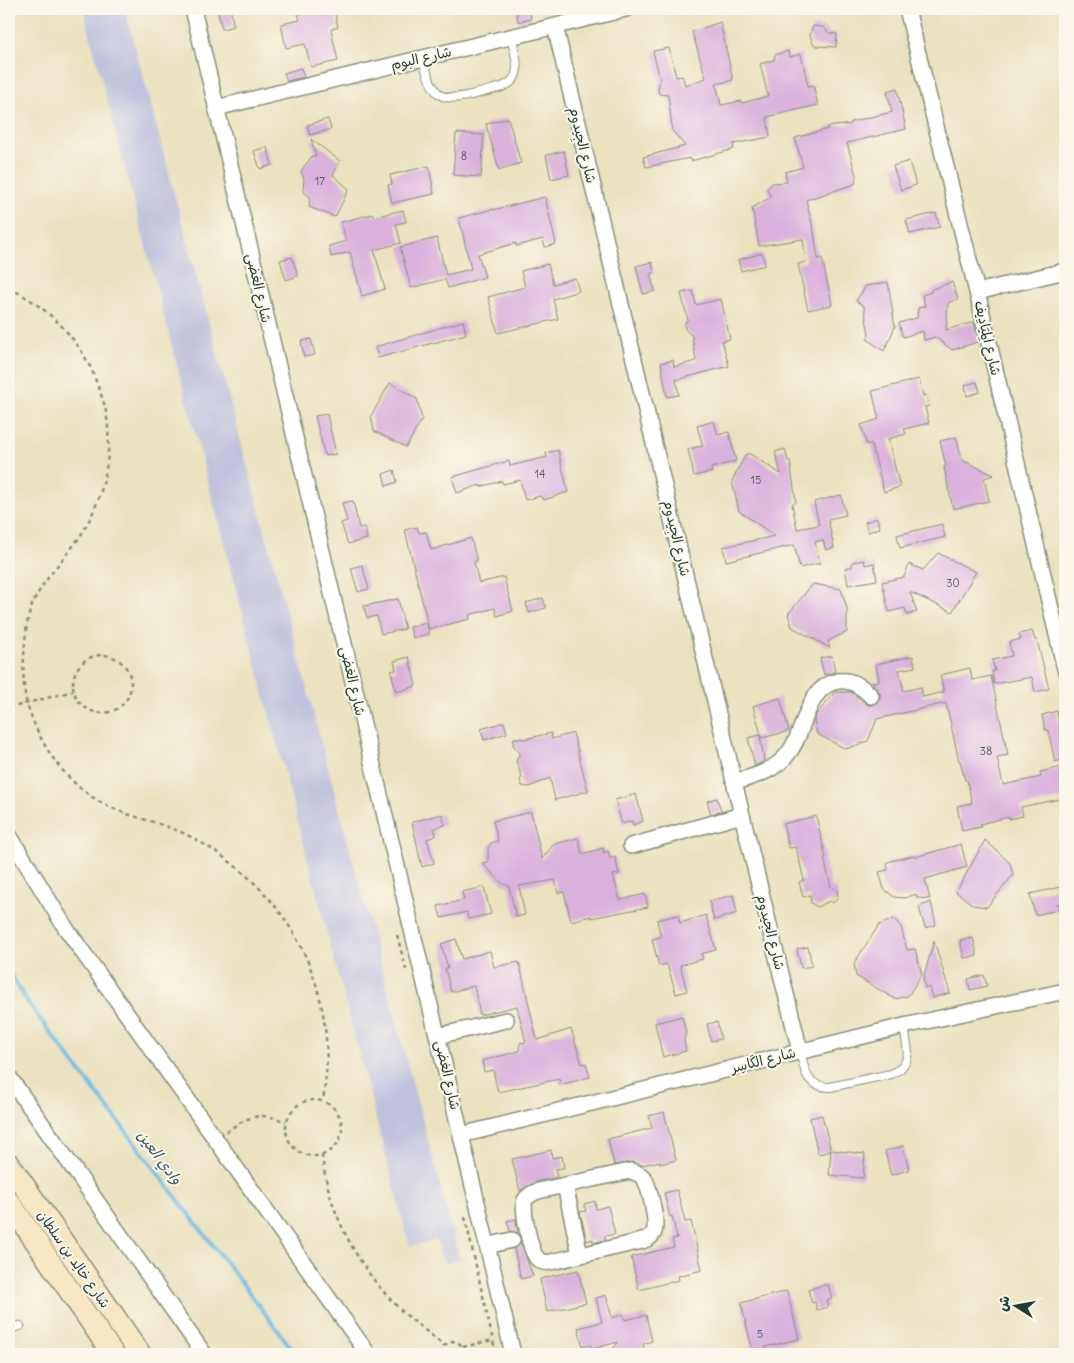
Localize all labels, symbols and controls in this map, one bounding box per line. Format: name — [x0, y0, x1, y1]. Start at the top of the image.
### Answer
street label: شارع البوم — [389, 42, 454, 76]
street label: شارع الجِيدوم — [563, 105, 600, 185]
house number: 8 — [461, 149, 467, 163]
house number: 17 — [315, 174, 325, 188]
street label: شارع الغضى — [241, 252, 276, 325]
street label: شارع المِيَادِيف — [970, 299, 1005, 378]
house number: 14 — [535, 467, 545, 481]
house number: 15 — [751, 473, 761, 487]
street label: شارع الجِيدوم — [657, 498, 694, 578]
house number: 30 — [946, 576, 960, 590]
street label: شارع الغضى — [335, 645, 370, 718]
house number: 38 — [980, 744, 992, 758]
street label: شارع الجِيدوم — [751, 892, 789, 972]
street label: شارع الغضى — [430, 1039, 465, 1112]
street label: شارع الكَاسِر — [728, 1043, 798, 1078]
water label: وادي العين — [132, 1126, 187, 1189]
street label: شارع خالِد بن سلطان — [33, 1207, 114, 1312]
north arrow — [992, 1280, 1042, 1330]
text: ش — [993, 1294, 1014, 1313]
house number: 5 — [757, 1327, 763, 1341]

